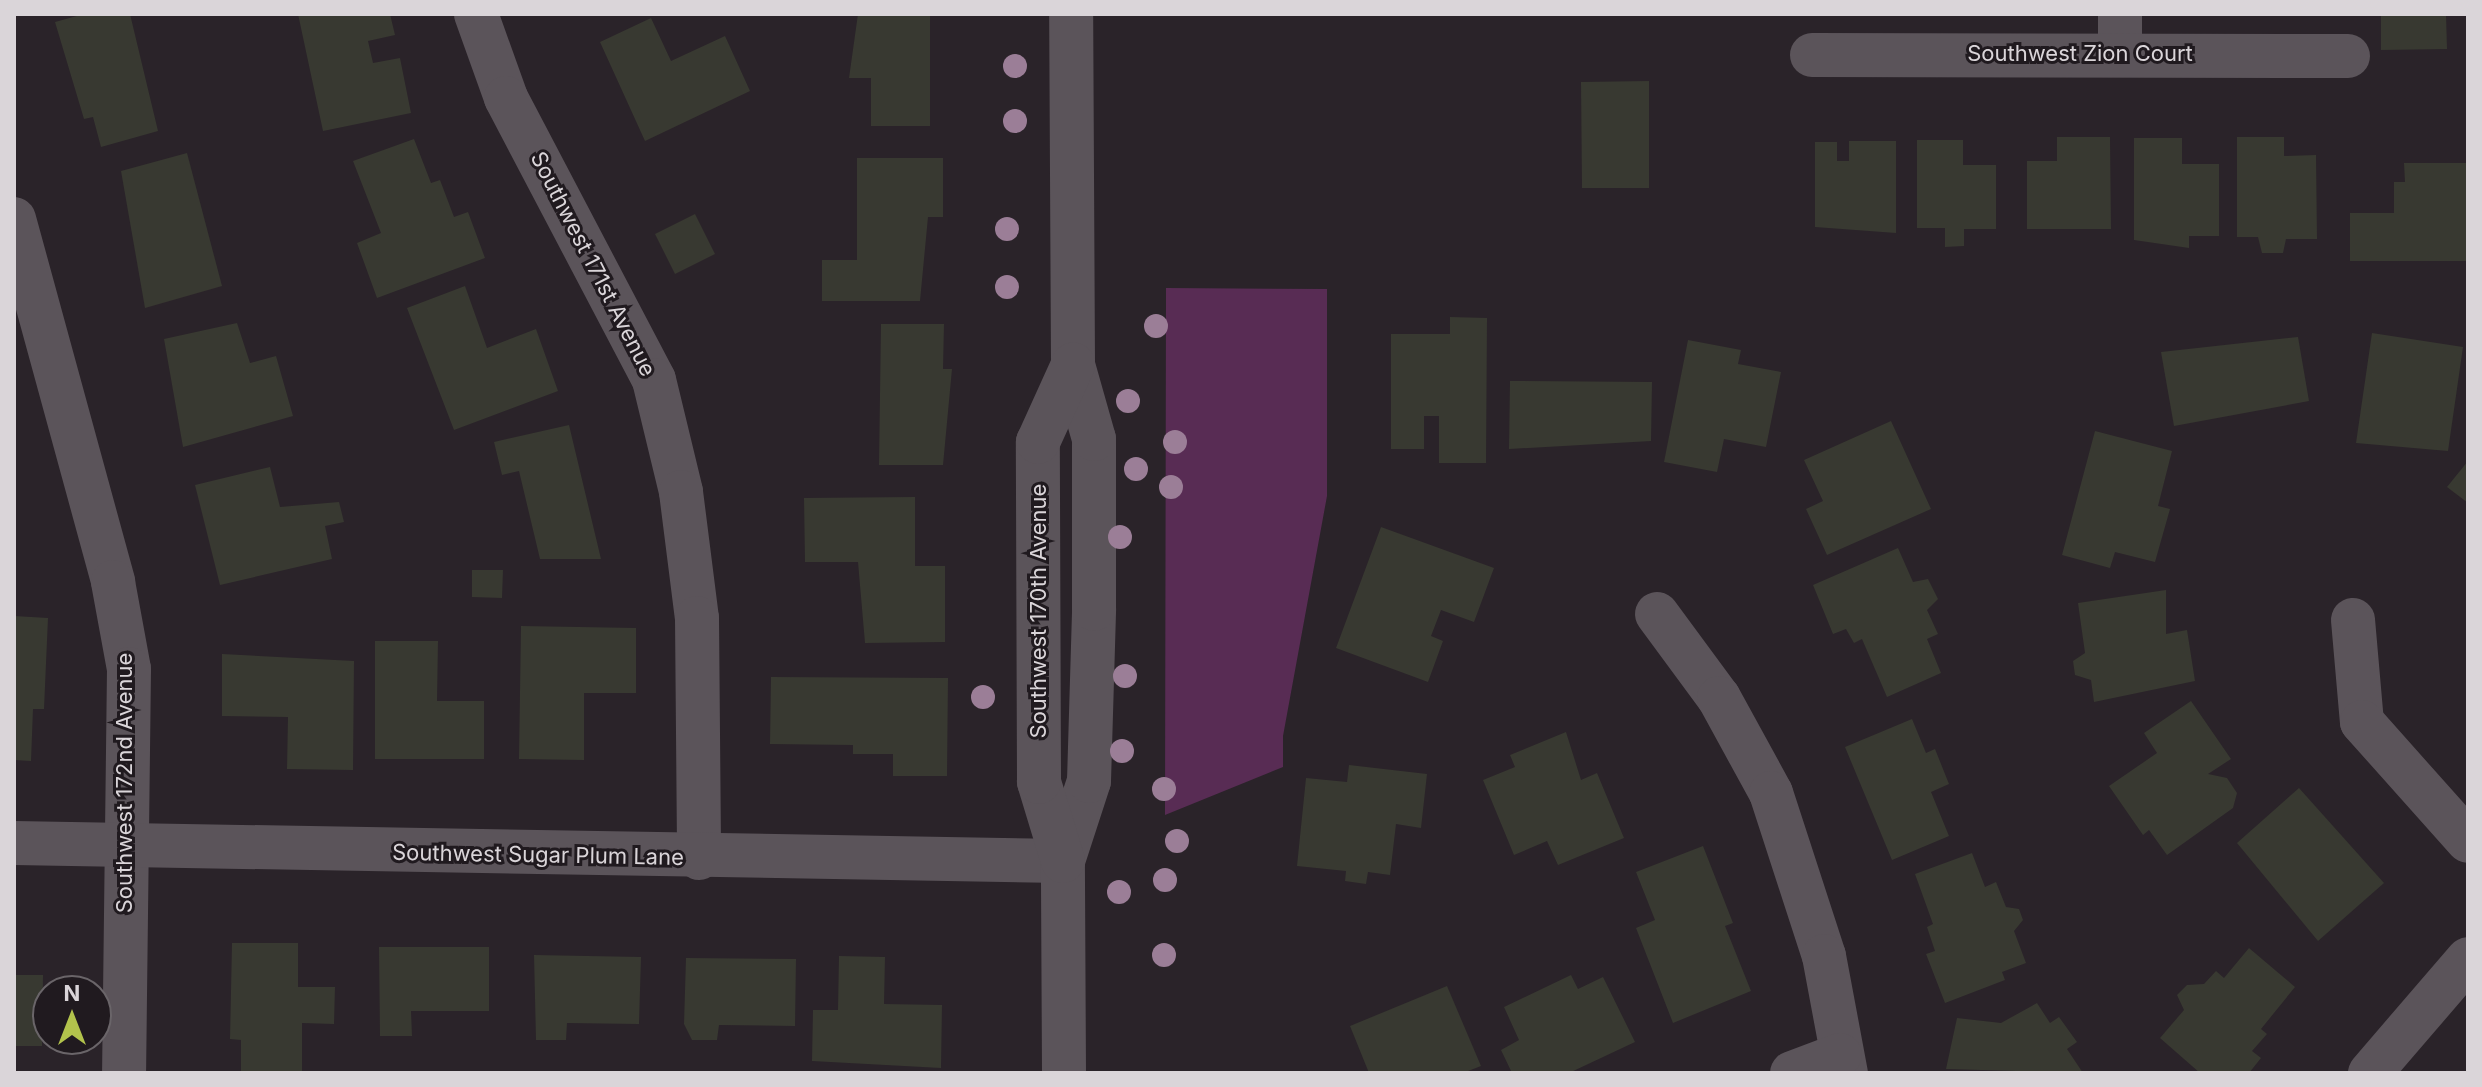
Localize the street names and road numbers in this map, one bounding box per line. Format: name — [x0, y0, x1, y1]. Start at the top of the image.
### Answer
street label: Southwest Zion Court — [1967, 41, 2193, 67]
street label: Southwest 171st Avenue — [525, 147, 661, 381]
street label: Southwest 170th Avenue — [1026, 484, 1052, 738]
street label: Southwest 172nd Avenue — [112, 653, 138, 913]
street label: Southwest Sugar Plum Lane — [392, 839, 684, 871]

